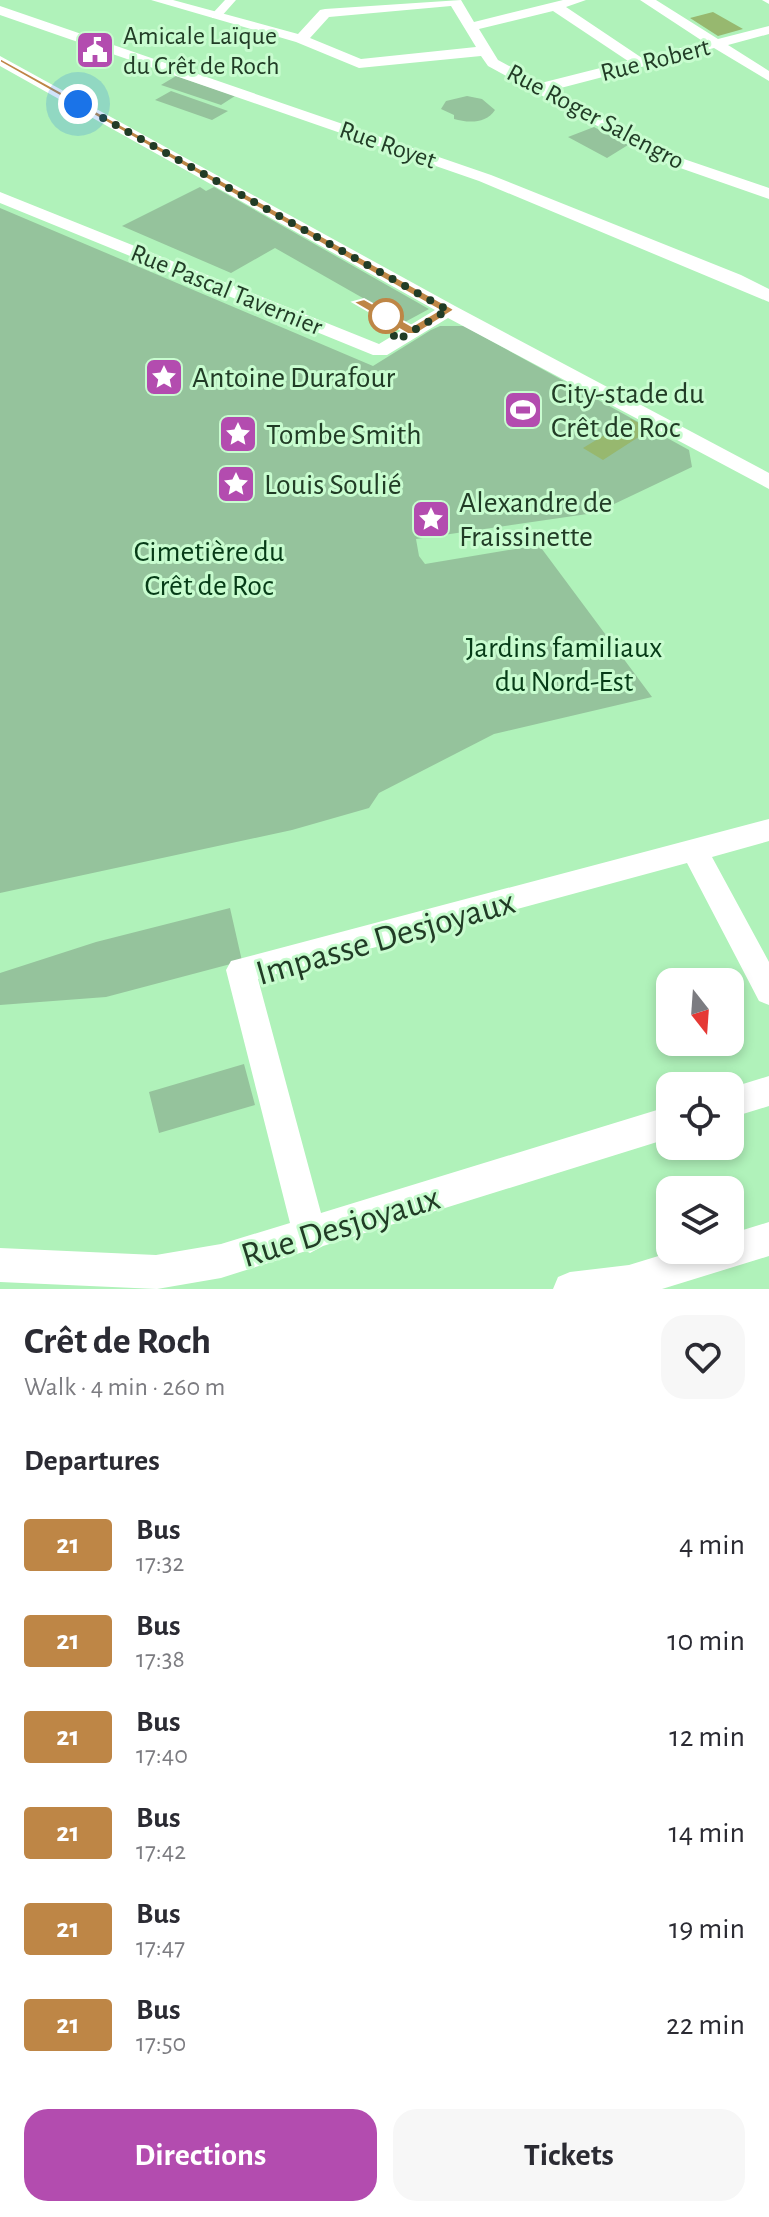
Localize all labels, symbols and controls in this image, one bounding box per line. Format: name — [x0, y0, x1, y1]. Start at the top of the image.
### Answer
place label: Amicale Laïque du Crêt de Roch — [123, 23, 280, 79]
public building icon: Amicale Laïque du Crêt de Roch — [74, 29, 116, 71]
street label: Rue Robert — [598, 34, 713, 86]
street label: Rue Roger Salengro — [503, 59, 688, 174]
your location — [58, 84, 98, 124]
street label: Rue Royet — [336, 116, 439, 174]
street label: Rue Pascal Tavernier — [127, 240, 327, 340]
unlabelled marker — [369, 299, 403, 333]
place icon: Antoine Durafour — [143, 356, 185, 398]
place label: Antoine Durafour — [192, 363, 396, 393]
place label: City-stade du Crêt de Roc — [551, 379, 704, 443]
sports icon: City-stade du Crêt de Roc — [502, 389, 544, 431]
place icon: Tombe Smith — [217, 413, 259, 455]
place label: Tombe Smith — [266, 420, 422, 450]
place icon: Louis Soulié — [215, 463, 257, 505]
place label: Louis Soulié — [264, 470, 402, 500]
place label: Alexandre de Fraissinette — [459, 488, 612, 552]
place icon: Alexandre de Fraissinette — [410, 498, 452, 540]
park label: Cimetière du Crêt de Roc — [134, 537, 284, 601]
park label: Jardins familiaux du Nord-Est — [466, 633, 662, 697]
street label: Impasse Desjoyaux — [252, 884, 519, 992]
north arrow — [656, 968, 744, 1056]
map controls — [656, 968, 744, 1264]
button: locate — [656, 1072, 744, 1160]
button: layers — [656, 1176, 744, 1264]
street label: Rue Desjoyaux — [237, 1180, 444, 1274]
button: heart — [661, 1315, 745, 1399]
text: Crêt de Roch — [24, 1323, 211, 1361]
text: Walk · 4 min · 260 m — [24, 1374, 225, 1400]
text: Departures — [24, 1446, 160, 1476]
text: Bus — [136, 1515, 181, 1545]
text: 4 min — [679, 1530, 745, 1560]
text: 21 — [56, 1531, 80, 1559]
text: 17:32 — [136, 1550, 184, 1576]
text: Bus — [136, 1611, 181, 1641]
text: 10 min — [667, 1626, 745, 1656]
text: 21 — [56, 1627, 80, 1655]
text: 17:38 — [136, 1646, 185, 1672]
text: Bus — [136, 1707, 181, 1737]
text: 12 min — [669, 1722, 745, 1752]
text: 21 — [56, 1723, 80, 1751]
text: 17:40 — [136, 1742, 188, 1768]
text: Bus — [136, 1803, 181, 1833]
text: 14 min — [669, 1818, 745, 1848]
text: 21 — [56, 1819, 80, 1847]
text: 17:42 — [136, 1838, 186, 1864]
text: Bus — [136, 1899, 181, 1929]
text: 19 min — [669, 1914, 745, 1944]
text: 21 — [56, 1915, 80, 1943]
text: 17:47 — [136, 1934, 185, 1960]
text: Bus — [136, 1995, 181, 2025]
text: 22 min — [666, 2010, 745, 2040]
text: 21 — [56, 2011, 80, 2039]
text: 17:50 — [136, 2030, 186, 2056]
button: Directions — [24, 2109, 377, 2201]
button: Tickets — [393, 2109, 745, 2201]

